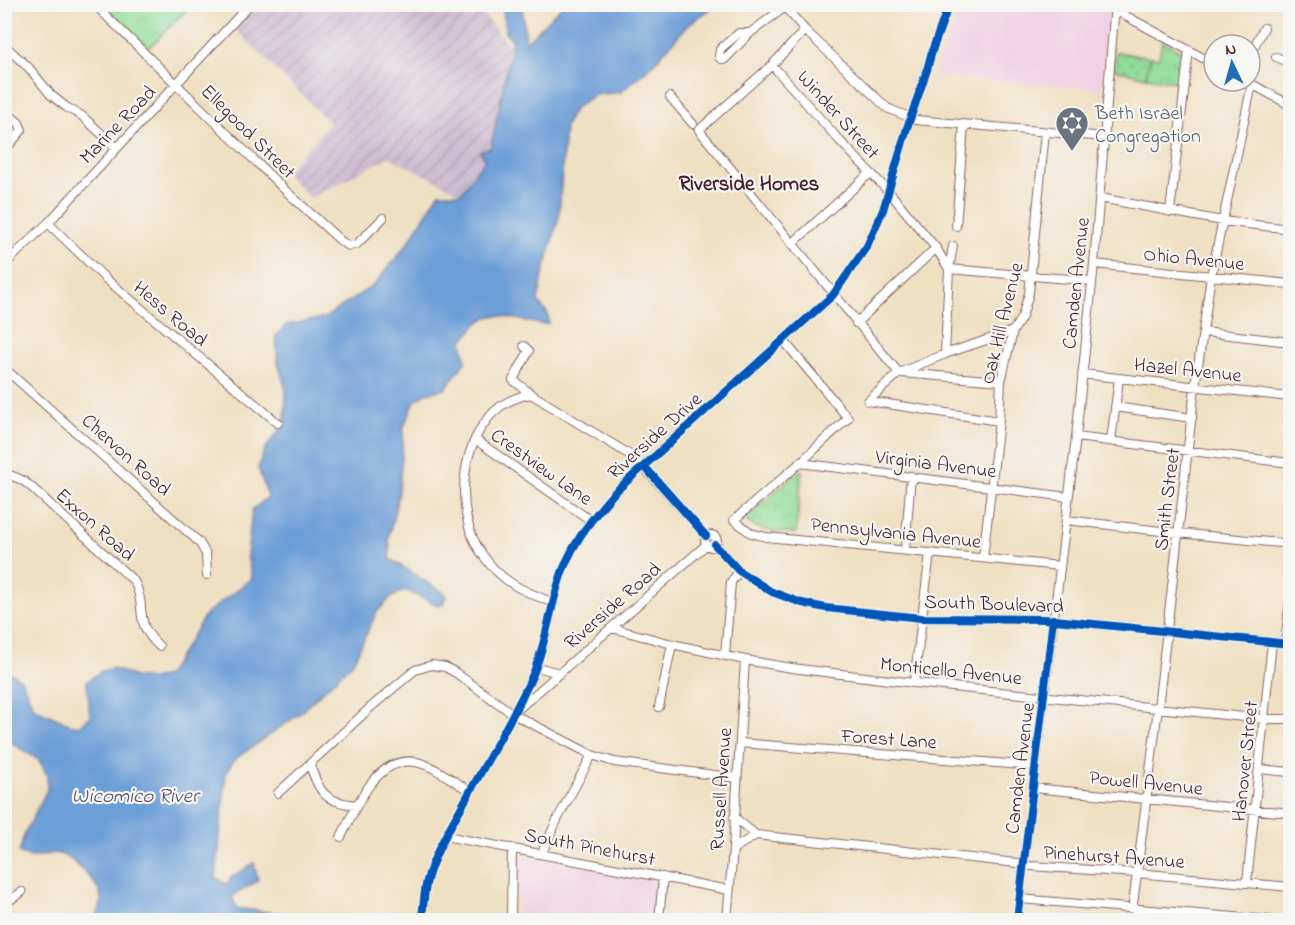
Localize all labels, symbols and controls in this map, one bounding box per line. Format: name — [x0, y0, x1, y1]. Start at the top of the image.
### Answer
north arrow — [1202, 33, 1262, 93]
text: N — [1224, 38, 1237, 62]
street label: Winder Street — [789, 64, 885, 167]
street label: Ellegood Street — [192, 79, 302, 188]
street label: Marine Road — [74, 80, 164, 172]
place label: Beth Israel Congregation — [1094, 100, 1201, 153]
synagogue icon: Beth Israel Congregation — [1054, 105, 1090, 152]
district label: Riverside Homes — [679, 170, 820, 200]
street label: Camden Avenue — [1056, 216, 1099, 351]
street label: Ohio Avenue — [1142, 241, 1246, 280]
street label: Oak Hill Avenue — [974, 260, 1033, 387]
street label: Hess Road — [126, 275, 213, 355]
street label: Hazel Avenue — [1133, 351, 1243, 392]
street label: Riverside Drive — [602, 386, 710, 487]
street label: Chervon Road — [74, 408, 177, 504]
street label: Crestview Lane — [484, 422, 597, 514]
street label: Virginia Avenue — [872, 444, 998, 488]
street label: Smith Street — [1148, 446, 1189, 552]
street label: Exxon Road — [48, 482, 141, 569]
street label: Pennsylvania Avenue — [809, 511, 982, 558]
street label: Riverside Road — [559, 556, 669, 657]
street label: South Boulevard — [924, 589, 1064, 622]
street label: Monticello Avenue — [878, 651, 1023, 694]
street label: Hanover Street — [1226, 699, 1267, 823]
street label: Camden Avenue — [999, 701, 1044, 836]
street label: Forest Lane — [839, 723, 938, 758]
street label: Russell Avenue — [704, 727, 741, 852]
street label: Powell Avenue — [1087, 764, 1204, 805]
water label: Wicomico River — [72, 782, 201, 812]
street label: South Pinehurst — [522, 822, 658, 875]
street label: Pinehurst Avenue — [1042, 839, 1185, 878]

